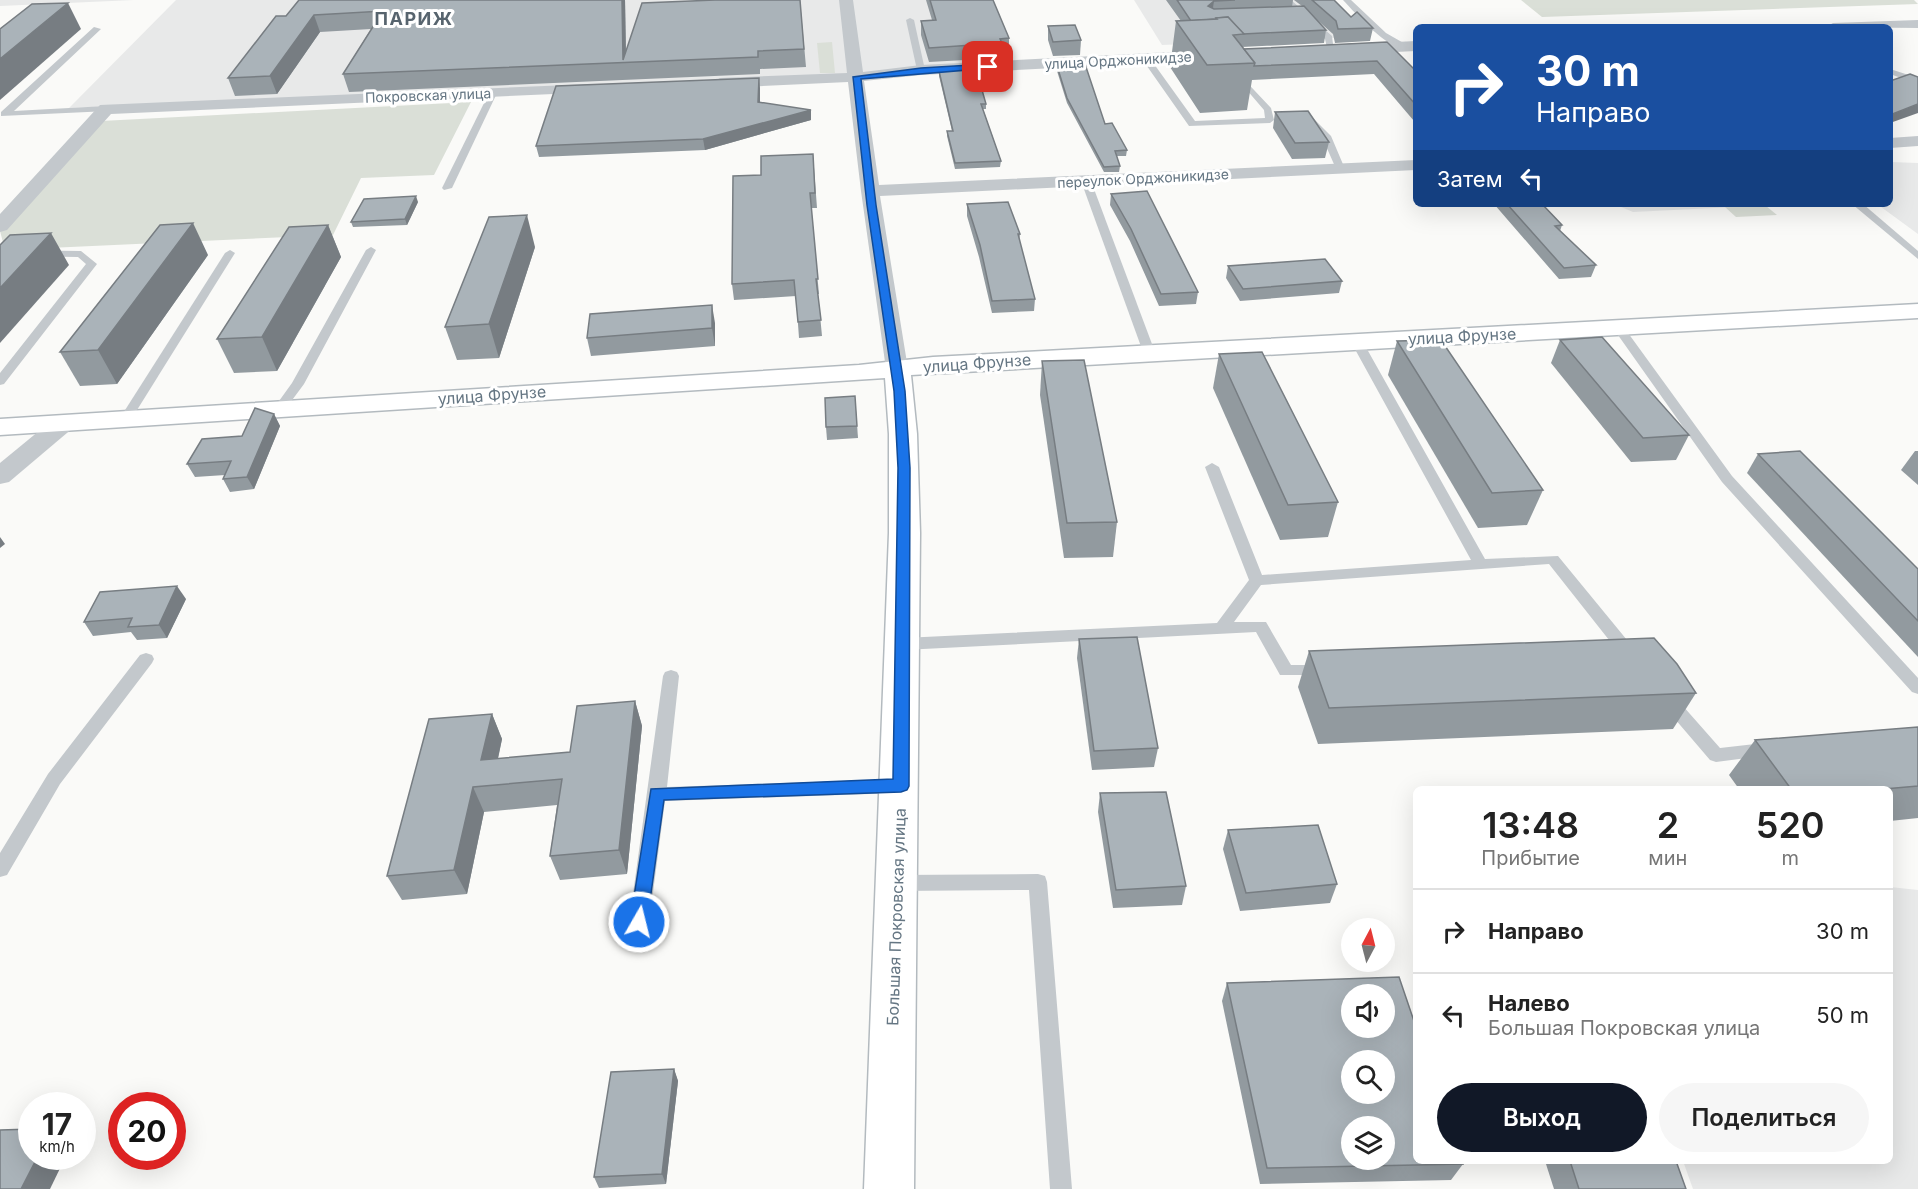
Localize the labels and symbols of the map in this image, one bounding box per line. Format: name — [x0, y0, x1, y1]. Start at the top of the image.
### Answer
district label: ПАРИЖ — [375, 8, 454, 29]
pin — [962, 41, 1013, 92]
street label: улица Орджоникидзе — [1044, 48, 1192, 72]
street label: Покровская улица — [365, 84, 491, 106]
street label: переулок Орджоникидзе — [1057, 165, 1229, 191]
street label: улица Фрунзе — [1407, 323, 1517, 349]
street label: улица Фрунзе — [922, 349, 1032, 377]
street label: улица Фрунзе — [437, 381, 547, 409]
street label: Большая Покровская улица — [882, 808, 910, 1026]
position arrow — [607, 890, 671, 954]
north arrow — [1341, 918, 1395, 972]
speed limit sign: 20 — [108, 1092, 186, 1170]

